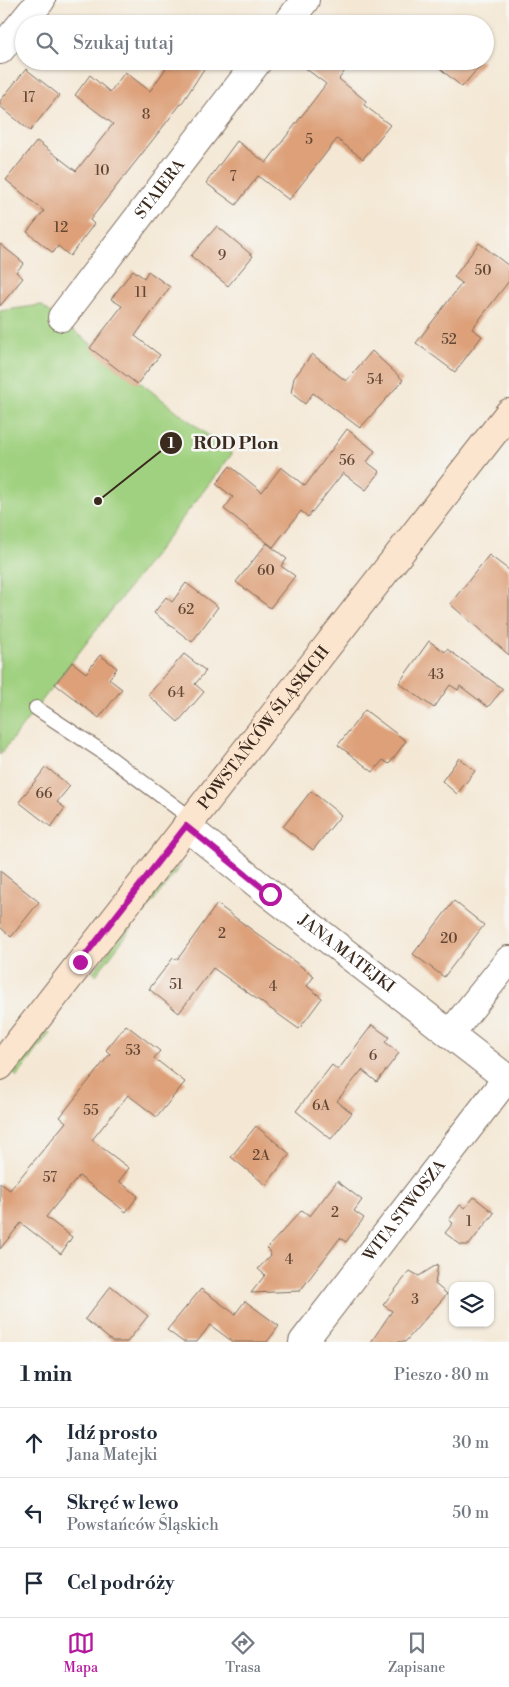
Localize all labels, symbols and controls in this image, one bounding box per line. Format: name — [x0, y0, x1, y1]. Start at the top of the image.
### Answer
search box — [15, 15, 494, 70]
icon: search — [33, 29, 61, 57]
text: Szukaj tutaj — [73, 31, 174, 55]
house number: 17 — [23, 89, 35, 107]
house number: 8 — [142, 106, 150, 124]
house number: 5 — [305, 131, 313, 149]
street label: STAIERA — [131, 155, 190, 223]
house number: 10 — [95, 162, 109, 180]
house number: 7 — [229, 168, 237, 186]
house number: 12 — [54, 219, 68, 237]
house number: 9 — [218, 247, 226, 265]
house number: 50 — [475, 262, 492, 280]
house number: 11 — [135, 284, 147, 302]
house number: 52 — [441, 331, 457, 349]
house number: 54 — [367, 371, 383, 389]
callout: ROD Plon — [158, 426, 288, 459]
text: ROD Plon — [193, 432, 279, 455]
text: 1 — [167, 434, 175, 453]
house number: 56 — [339, 452, 356, 470]
house number: 60 — [257, 562, 275, 580]
house number: 62 — [178, 601, 194, 619]
street label: POWSTAŃCÓW ŚLĄSKICH — [194, 642, 334, 813]
house number: 43 — [428, 666, 444, 684]
house number: 64 — [167, 684, 185, 702]
house number: 66 — [36, 785, 53, 803]
route start — [259, 883, 282, 906]
street label: JANA MATEJKI — [294, 909, 398, 997]
house number: 2 — [218, 925, 226, 943]
house number: 20 — [440, 930, 458, 948]
route end — [69, 951, 92, 974]
house number: 51 — [169, 976, 183, 994]
house number: 4 — [269, 978, 277, 996]
house number: 53 — [125, 1042, 141, 1060]
house number: 6 — [369, 1047, 378, 1065]
house number: 6A — [312, 1097, 330, 1115]
house number: 55 — [83, 1102, 99, 1120]
house number: 2A — [252, 1147, 270, 1165]
street label: WITA STWOSZA — [358, 1155, 451, 1266]
house number: 57 — [43, 1169, 57, 1187]
house number: 2 — [331, 1204, 339, 1222]
house number: 1 — [466, 1213, 472, 1231]
house number: 4 — [285, 1251, 293, 1269]
map controls — [449, 1282, 494, 1327]
button: layers — [449, 1282, 494, 1327]
house number: 3 — [411, 1291, 419, 1309]
text: 1 min — [20, 1362, 72, 1388]
text: Pieszo · 80 m — [394, 1365, 489, 1385]
text: Idź prosto — [67, 1421, 158, 1445]
icon: ahead — [20, 1429, 48, 1457]
text: 30 m — [452, 1433, 489, 1453]
text: Jana Matejki — [67, 1445, 158, 1465]
text: Skręć w lewo — [67, 1491, 179, 1515]
icon: left — [20, 1499, 48, 1527]
text: 50 m — [452, 1503, 489, 1523]
text: Powstańców Śląskich — [67, 1515, 219, 1535]
icon: arrive — [20, 1569, 48, 1597]
text: Cel podróży — [67, 1571, 174, 1595]
tab: Mapa — [64, 1629, 98, 1677]
tab: Trasa — [225, 1629, 261, 1677]
tab: Zapisane — [388, 1629, 445, 1677]

